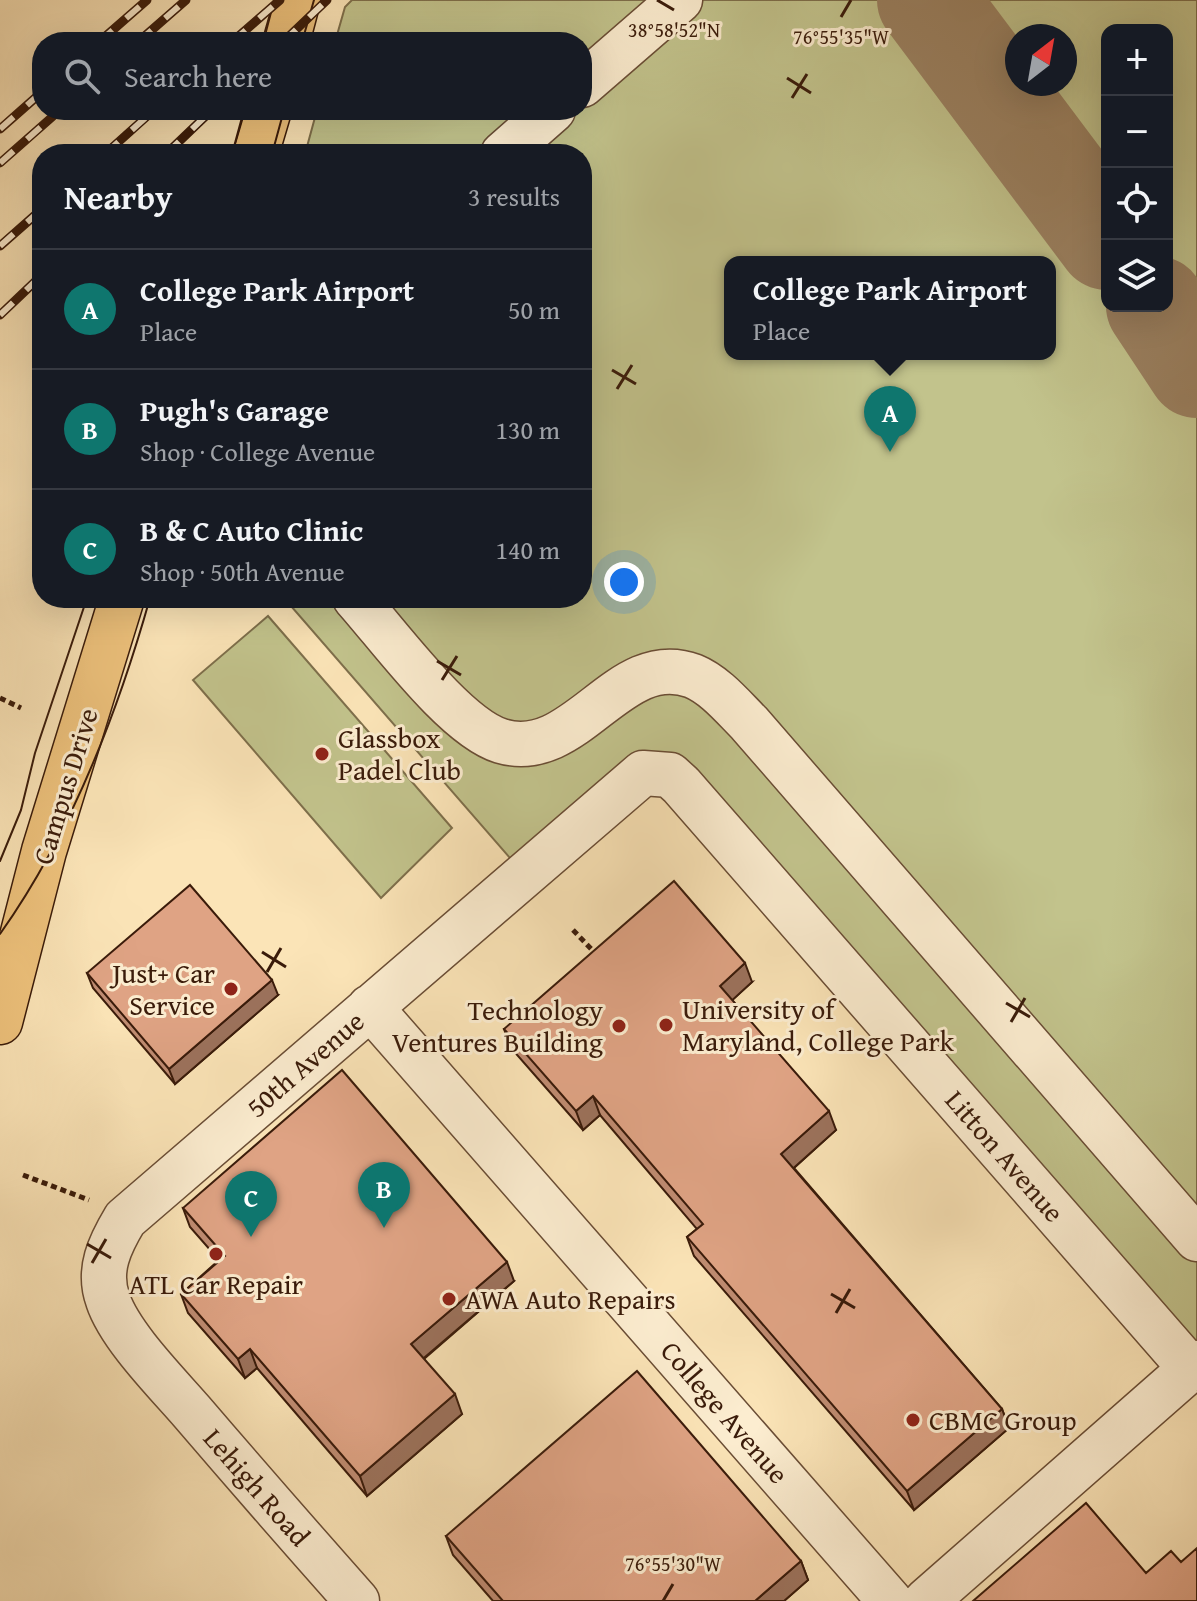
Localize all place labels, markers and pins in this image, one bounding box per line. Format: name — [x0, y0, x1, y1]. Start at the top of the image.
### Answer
pin: A — [864, 386, 916, 452]
place label: Glassbox Padel Club — [338, 717, 461, 790]
marker: Glassbox Padel Club — [313, 745, 331, 763]
place label: Just+ Car Service — [109, 952, 215, 1025]
marker: Just+ Car Service — [222, 980, 240, 998]
place label: University of Maryland, College Park — [682, 988, 955, 1061]
place label: Technology Ventures Building — [392, 989, 603, 1062]
marker: University of Maryland, College Park — [657, 1016, 675, 1034]
marker: Technology Ventures Building — [610, 1017, 628, 1035]
pin: B — [358, 1162, 410, 1228]
pin: C — [225, 1171, 277, 1237]
marker: ATL Car Repair — [207, 1245, 225, 1263]
place label: ATL Car Repair — [129, 1263, 304, 1304]
place label: AWA Auto Repairs — [465, 1278, 676, 1319]
marker: AWA Auto Repairs — [440, 1290, 458, 1308]
place label: CBMC Group — [929, 1399, 1077, 1440]
marker: CBMC Group — [904, 1411, 922, 1429]

